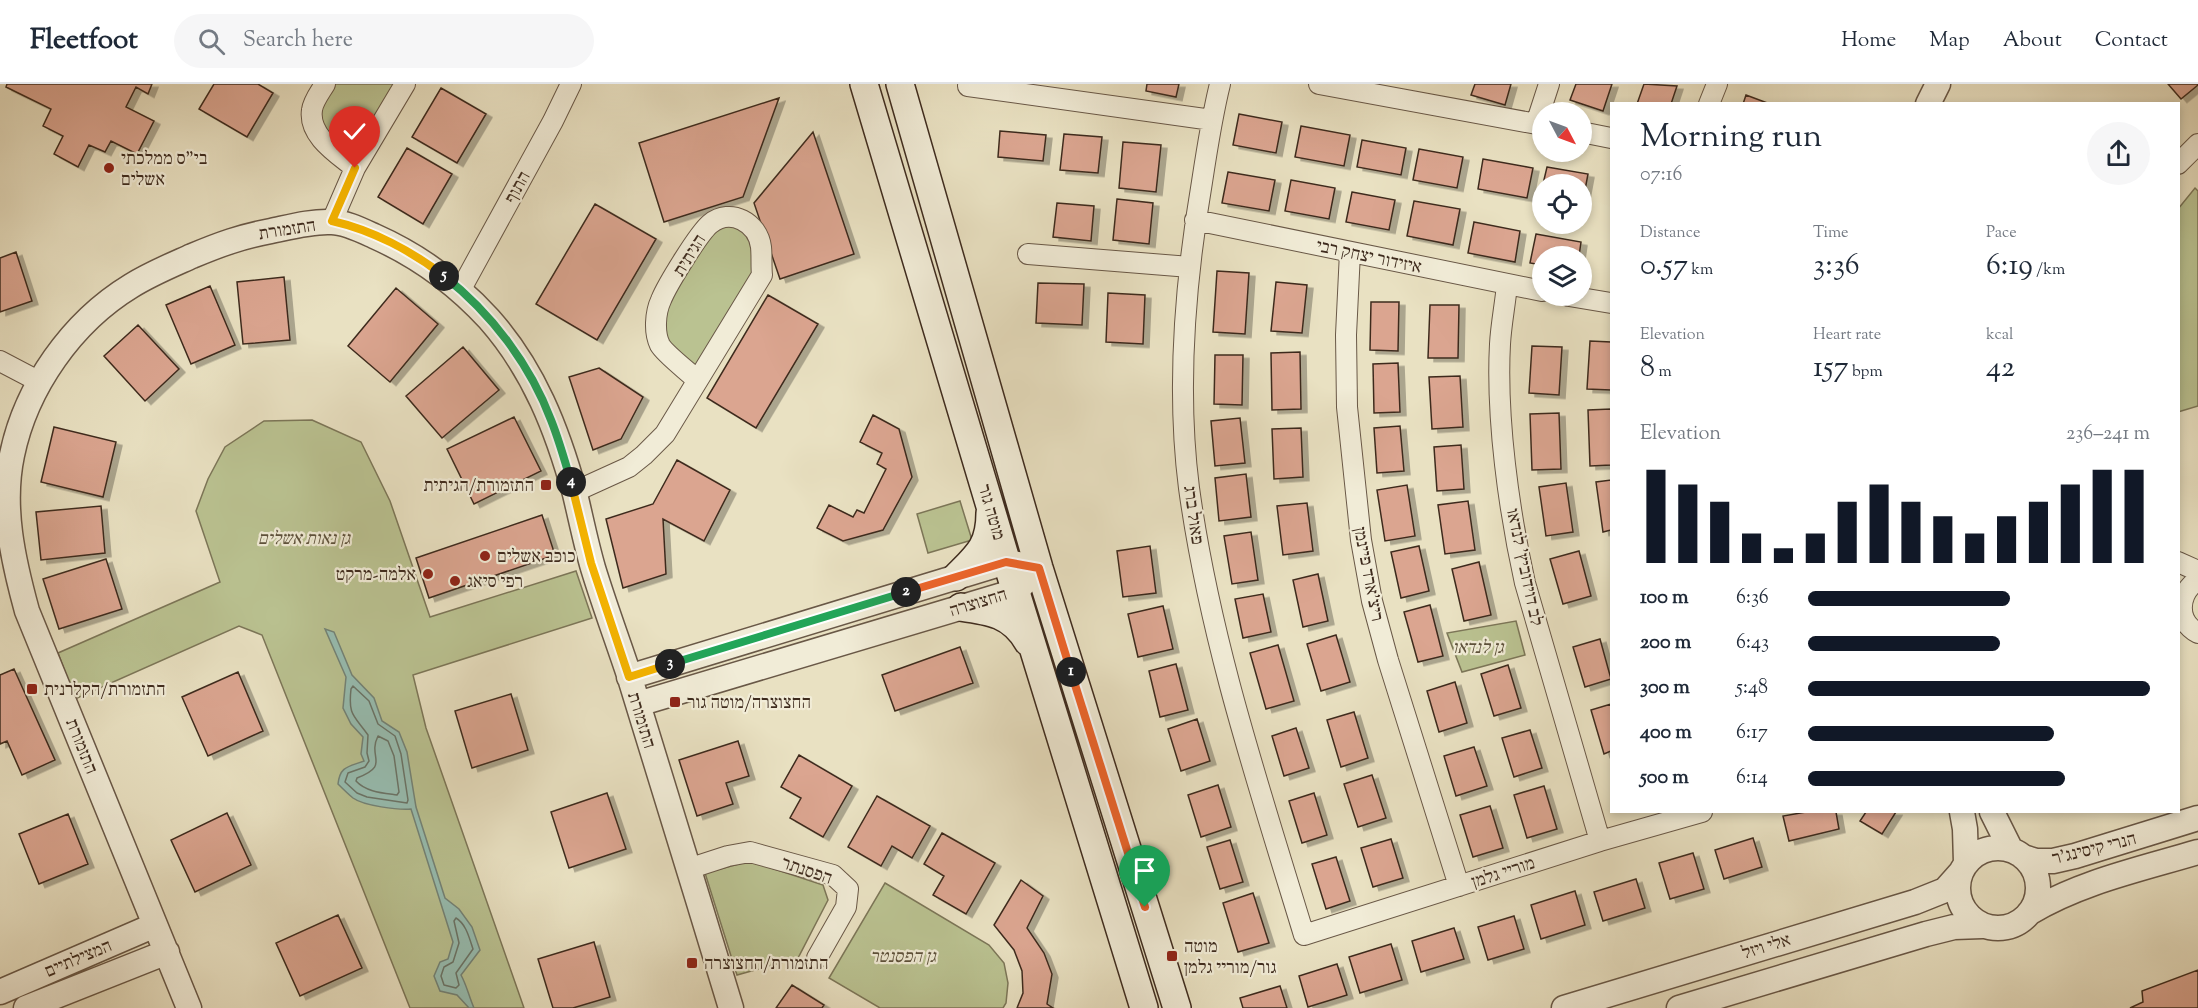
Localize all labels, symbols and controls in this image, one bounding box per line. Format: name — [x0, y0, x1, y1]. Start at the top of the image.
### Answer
search box — [174, 14, 594, 68]
text: Fleetfoot — [30, 21, 138, 61]
icon: search — [195, 25, 228, 58]
text: Search here — [243, 25, 353, 57]
text: Home — [1841, 26, 1896, 56]
text: Map — [1929, 26, 1970, 56]
text: About — [2003, 26, 2062, 56]
text: Contact — [2095, 26, 2168, 56]
north arrow — [1532, 102, 1592, 162]
map controls — [1532, 102, 1592, 306]
pin — [329, 106, 380, 168]
text: Morning run — [1640, 114, 1822, 162]
icon: check — [338, 115, 371, 148]
button: share — [2087, 122, 2150, 185]
place label: בי"ס ממלכתי אשלים — [121, 147, 208, 194]
marker: בי"ס ממלכתי אשלים — [102, 161, 116, 175]
text: 07:16 — [1640, 161, 1683, 190]
street label: התוף — [499, 167, 538, 209]
button: locate — [1532, 174, 1592, 234]
street label: התזמורת — [257, 214, 318, 248]
text: Distance — [1640, 222, 1700, 245]
text: Time — [1813, 222, 1849, 245]
text: Pace — [1986, 222, 2017, 245]
street label: הגיתית — [668, 230, 714, 282]
street label: איזידור יצחק רבי — [1313, 234, 1424, 282]
text: 0.57 — [1640, 245, 1688, 288]
text: 3:36 — [1813, 245, 1860, 288]
text: 6:19 — [1986, 245, 2033, 288]
button: layers — [1532, 246, 1592, 306]
text: km — [1688, 259, 1713, 282]
text: /km — [2033, 259, 2065, 282]
pin: 5 — [429, 261, 459, 291]
text: 5 — [441, 264, 447, 287]
text: Elevation — [1640, 324, 1705, 347]
text: Heart rate — [1813, 324, 1881, 347]
text: kcal — [1986, 324, 2014, 347]
text: 8 — [1640, 347, 1655, 390]
text: 157 — [1813, 347, 1849, 390]
text: 42 — [1986, 347, 2015, 390]
text: m — [1655, 361, 1672, 384]
text: bpm — [1849, 361, 1883, 384]
text: Elevation — [1640, 420, 1721, 449]
text: 236–241 m — [2066, 420, 2150, 449]
pin: 4 — [556, 467, 586, 497]
text: 4 — [567, 470, 575, 493]
place label: התזמורת/הגיתית — [423, 474, 534, 500]
marker: התזמורת/הגיתית — [539, 478, 553, 492]
street label: מוטה גור — [970, 481, 1010, 544]
street label: פאול ברג — [1175, 484, 1209, 546]
street label: לב דוידוביץ' לנדאו — [1498, 506, 1548, 629]
street label: ריצ'ארד פיינמן — [1345, 525, 1389, 624]
park label: גן נאות אשלים — [258, 527, 351, 553]
place label: כוכב אשלים — [497, 545, 576, 571]
marker: כוכב אשלים — [478, 549, 492, 563]
place label: אלמה-מרקט — [336, 563, 416, 589]
marker: אלמה-מרקט — [421, 567, 435, 581]
place label: רפי סיאג — [467, 570, 523, 596]
marker: רפי סיאג — [448, 574, 462, 588]
pin: 2 — [891, 577, 921, 607]
text: 2 — [902, 580, 910, 603]
street label: החצוצרה — [946, 583, 1011, 625]
text: 100 m — [1640, 584, 1689, 613]
text: 6:36 — [1736, 584, 1769, 613]
text: 200 m — [1640, 629, 1691, 658]
text: 6:43 — [1736, 629, 1769, 658]
park label: גן לנדאו — [1452, 636, 1505, 662]
pin: 3 — [655, 649, 685, 679]
text: 3 — [667, 652, 673, 675]
pin: 1 — [1056, 657, 1086, 687]
text: 1 — [1068, 660, 1074, 683]
text: 300 m — [1640, 674, 1690, 703]
text: 5:48 — [1736, 674, 1768, 703]
place label: התזמורת/הקלרנית — [44, 678, 166, 704]
marker: התזמורת/הקלרנית — [25, 682, 39, 696]
street label: התזמורת — [619, 689, 661, 752]
place label: החצוצרה/מוטה גור — [687, 691, 811, 717]
marker: החצוצרה/מוטה גור — [668, 695, 682, 709]
street label: התזמורת — [57, 715, 103, 778]
text: 400 m — [1640, 719, 1692, 748]
text: 6:17 — [1736, 719, 1768, 748]
text: 500 m — [1640, 764, 1689, 793]
text: 6:14 — [1736, 764, 1768, 793]
street label: הנרי קיסינג'ר — [2050, 827, 2139, 873]
pin — [1119, 845, 1170, 907]
street label: הפסנתר — [777, 851, 835, 893]
street label: מוריי גלמן — [1468, 851, 1539, 896]
icon: arrive — [1128, 854, 1161, 887]
street label: אלי ויזל — [1739, 928, 1794, 968]
street label: המצילתיים — [41, 934, 116, 986]
place label: מוטה גור/מוריי גלמן — [1184, 935, 1277, 982]
park label: גן הפסנטר — [870, 945, 937, 971]
marker: מוטה גור/מוריי גלמן — [1165, 949, 1179, 963]
place label: התזמורת/החצוצרה — [704, 952, 828, 978]
marker: התזמורת/החצוצרה — [685, 956, 699, 970]

